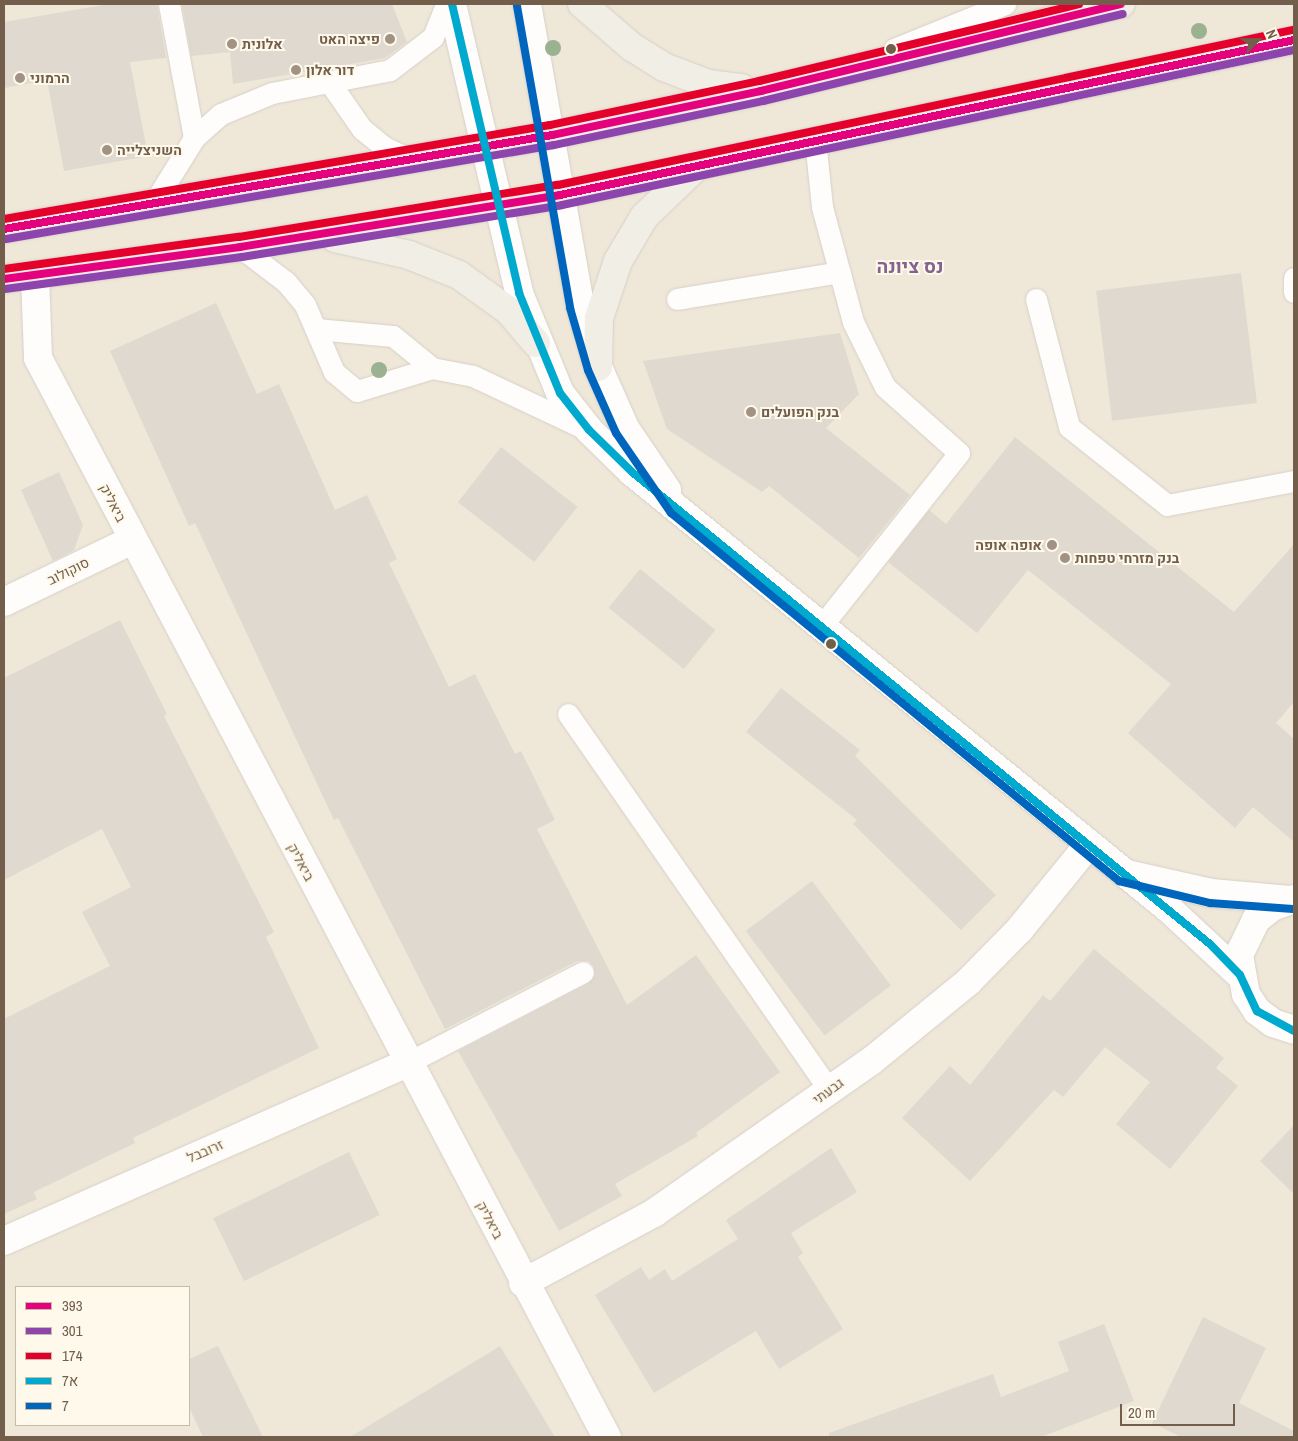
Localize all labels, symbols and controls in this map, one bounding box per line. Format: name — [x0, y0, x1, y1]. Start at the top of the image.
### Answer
north arrow — [1233, 15, 1283, 65]
text: N — [1262, 27, 1282, 41]
place label: פיצה האט — [319, 31, 380, 47]
marker: פיצה האט — [384, 33, 396, 45]
place label: אלונית — [242, 36, 283, 52]
marker: אלונית — [226, 38, 238, 50]
unlabelled marker — [886, 44, 896, 54]
place label: דור אלון — [306, 62, 354, 78]
marker: דור אלון — [290, 64, 302, 76]
place label: הרמוני — [30, 70, 70, 86]
marker: הרמוני — [14, 72, 26, 84]
place label: השניצלייה — [117, 142, 182, 158]
marker: השניצלייה — [101, 144, 113, 156]
district label: נס ציונה — [876, 256, 944, 278]
place label: בנק הפועלים — [761, 404, 839, 420]
marker: בנק הפועלים — [745, 406, 757, 418]
street label: ביאליק — [96, 481, 130, 525]
place label: אופה אופה — [975, 537, 1042, 553]
marker: אופה אופה — [1046, 539, 1058, 551]
place label: בנק מזרחי טפחות — [1075, 550, 1179, 566]
marker: בנק מזרחי טפחות — [1059, 552, 1071, 564]
street label: סוקולוב — [44, 554, 92, 588]
unlabelled marker — [826, 639, 836, 649]
street label: ביאליק — [284, 840, 318, 884]
street label: גבעתי — [809, 1074, 847, 1108]
street label: זרובבל — [184, 1136, 226, 1166]
street label: ביאליק — [473, 1198, 507, 1242]
legend — [15, 1286, 190, 1426]
text: 393 — [62, 1295, 83, 1316]
text: 301 — [62, 1320, 83, 1341]
text: 174 — [62, 1345, 83, 1366]
text: 7א — [62, 1370, 78, 1391]
scale bar — [1123, 1394, 1238, 1426]
text: 7 — [62, 1395, 69, 1416]
text: 20 m — [1128, 1402, 1155, 1423]

